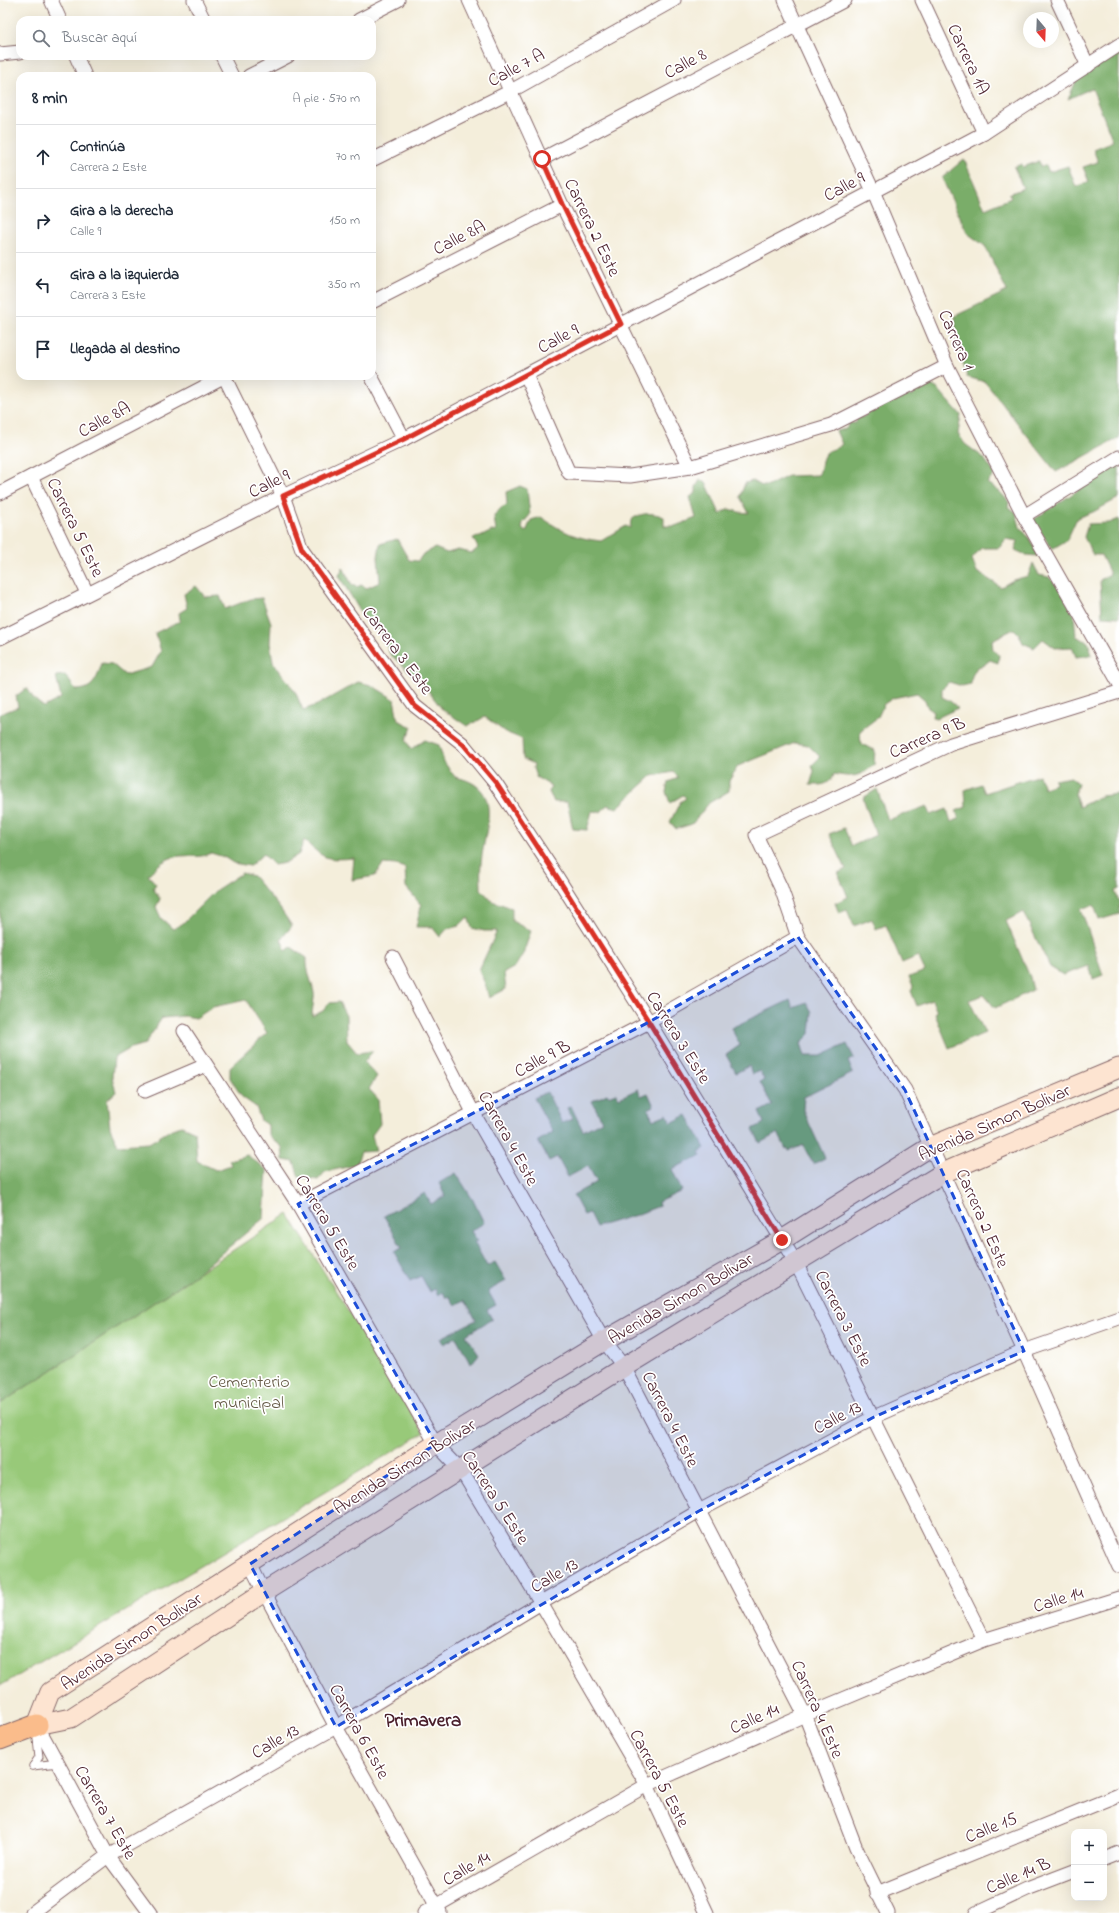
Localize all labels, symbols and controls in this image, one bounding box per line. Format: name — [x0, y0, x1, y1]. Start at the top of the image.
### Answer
north arrow — [1023, 12, 1059, 48]
search box — [16, 16, 376, 60]
street label: Carrera 1A — [939, 20, 995, 100]
icon: search — [30, 27, 52, 49]
text: Buscar aquí — [62, 27, 137, 49]
street label: Calle 7 A — [484, 43, 550, 95]
street label: Calle 8 — [660, 43, 712, 87]
text: 8 min — [32, 86, 67, 111]
text: A pie · 570 m — [292, 89, 360, 108]
text: Continúa — [70, 136, 125, 158]
icon: ahead — [32, 146, 54, 168]
text: 70 m — [336, 147, 360, 166]
route start — [533, 150, 551, 168]
text: Carrera 2 Este — [70, 158, 147, 177]
street label: Calle 9 — [820, 166, 871, 209]
street label: Carrera 2 Este — [556, 174, 627, 282]
text: Gira a la derecha — [70, 200, 173, 222]
icon: right — [32, 210, 54, 232]
text: 150 m — [329, 211, 360, 230]
street label: Calle 8A — [429, 214, 491, 263]
text: Calle 9 — [70, 222, 102, 241]
text: Gira a la izquierda — [70, 264, 179, 286]
icon: left — [32, 274, 54, 296]
text: 350 m — [328, 275, 360, 294]
text: Carrera 3 Este — [70, 286, 146, 305]
street label: Carrera 1 — [930, 306, 980, 376]
street label: Calle 9 — [534, 318, 585, 361]
icon: arrive — [32, 338, 54, 360]
text: Llegada al destino — [70, 338, 180, 360]
street label: Calle 8A — [74, 396, 136, 445]
street label: Calle 9 — [245, 463, 296, 506]
street label: Carrera 5 Este — [39, 474, 110, 583]
street label: Carrera 3 Este — [355, 602, 439, 702]
street label: Carrera 9 B — [886, 711, 970, 767]
street label: Carrera 3 Este — [639, 987, 717, 1090]
street label: Calle 9 B — [510, 1034, 576, 1085]
street label: Avenida Simon Bolivar — [915, 1078, 1075, 1169]
street label: Carrera 4 Este — [470, 1087, 544, 1192]
street label: Carrera 2 Este — [948, 1165, 1015, 1273]
street label: Carrera 5 Este — [287, 1170, 366, 1277]
route end — [773, 1231, 791, 1249]
street label: Avenida Simon Bolivar — [603, 1247, 759, 1352]
street label: Carrera 3 Este — [807, 1266, 878, 1372]
street label: Carrera 4 Este — [634, 1367, 705, 1473]
park label: Cementerio municipal — [208, 1370, 290, 1417]
street label: Calle 13 — [809, 1395, 867, 1442]
street label: Avenida Simon Bolivar — [329, 1413, 482, 1522]
street label: Carrera 5 Este — [454, 1446, 535, 1551]
street label: Calle 13 — [526, 1553, 584, 1601]
street label: Calle 14 — [1030, 1581, 1087, 1621]
street label: Avenida Simon Bolivar — [56, 1587, 208, 1698]
street label: Carrera 4 Este — [783, 1657, 850, 1764]
street label: Carrera 6 Este — [321, 1680, 396, 1785]
street label: Calle 14 — [726, 1697, 784, 1742]
district label: Primavera — [385, 1708, 461, 1735]
street label: Calle 13 — [247, 1719, 305, 1767]
street label: Carrera 5 Este — [621, 1725, 695, 1833]
street label: Carrera 7 Este — [67, 1761, 142, 1866]
street label: Calle 15 — [962, 1807, 1022, 1851]
map controls — [1071, 1829, 1107, 1901]
button: + — [1071, 1829, 1107, 1865]
street label: Calle 14 — [438, 1845, 496, 1894]
street label: Calle 14 B — [982, 1852, 1055, 1902]
button: − — [1071, 1865, 1107, 1901]

